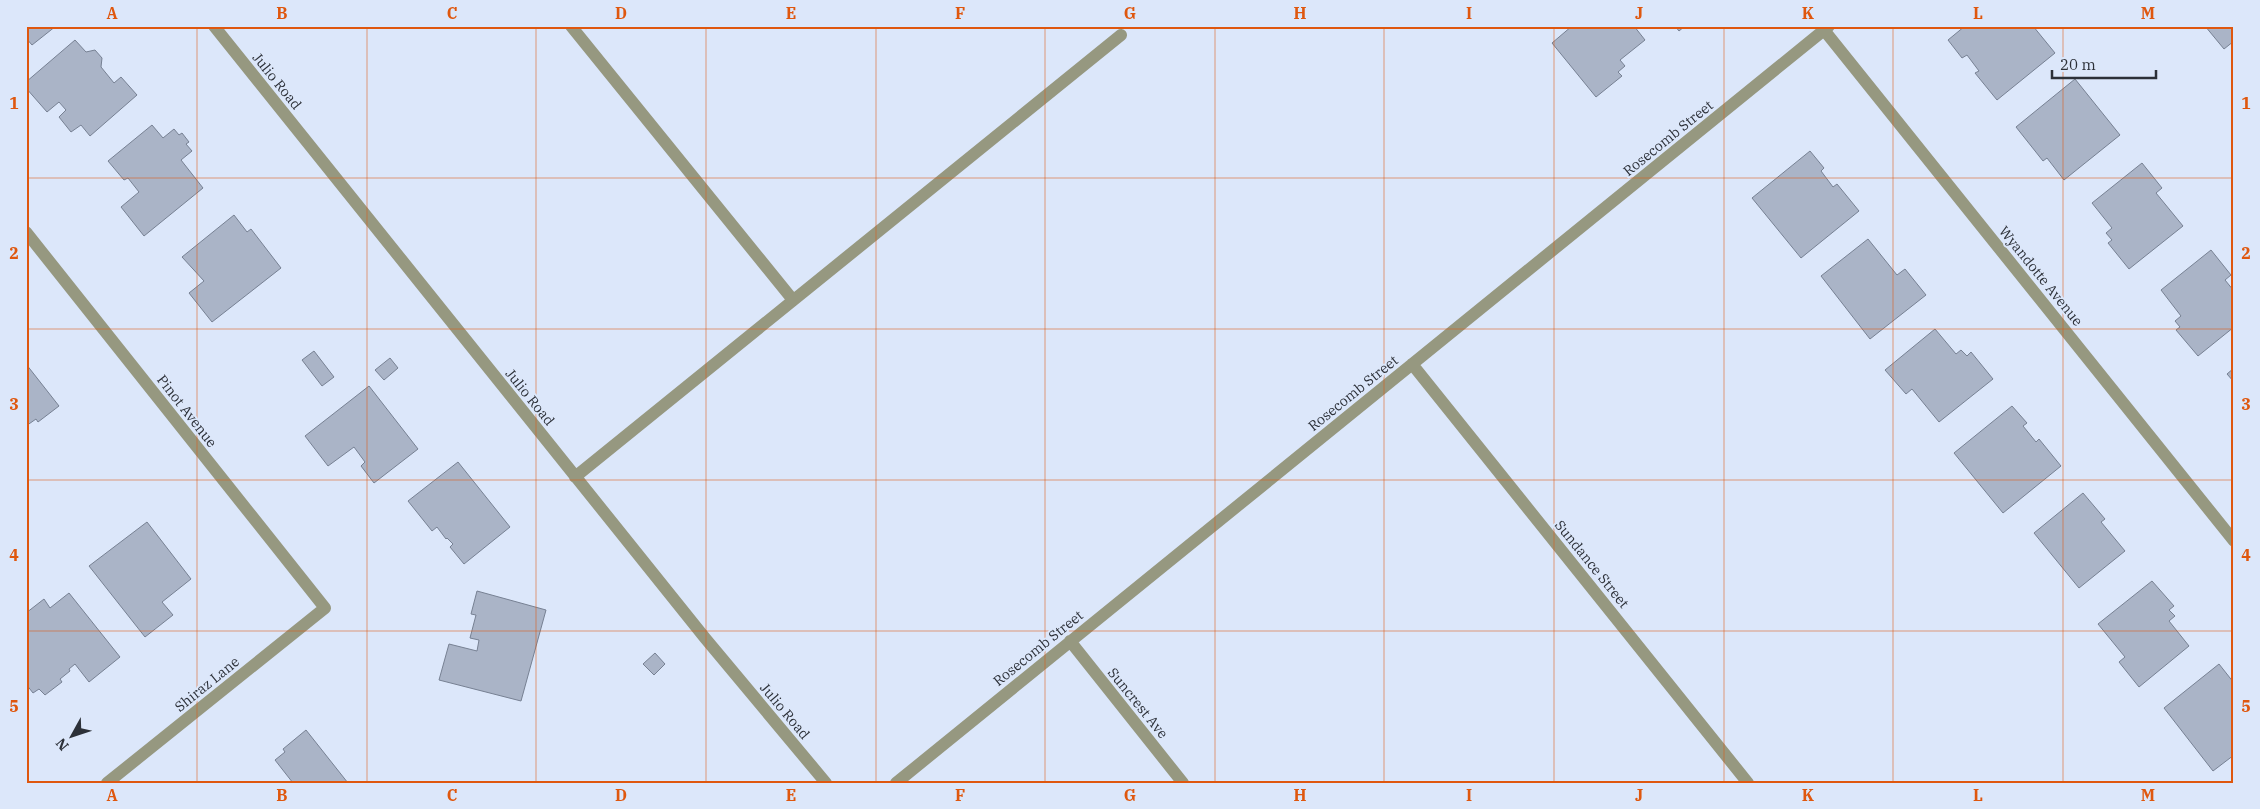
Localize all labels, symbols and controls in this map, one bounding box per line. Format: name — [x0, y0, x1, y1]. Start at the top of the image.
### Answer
text: A — [106, 3, 118, 23]
text: B — [276, 3, 288, 23]
text: C — [447, 3, 457, 23]
text: D — [615, 3, 627, 23]
text: E — [786, 3, 796, 23]
text: F — [955, 3, 965, 23]
text: G — [1124, 3, 1136, 23]
text: H — [1294, 3, 1307, 23]
text: I — [1466, 3, 1472, 23]
text: J — [1635, 3, 1643, 23]
text: K — [1802, 3, 1815, 23]
text: L — [1973, 3, 1983, 23]
text: M — [2141, 3, 2155, 23]
scale bar — [2052, 48, 2156, 80]
street label: Julio Road — [249, 49, 306, 114]
text: 20 m — [2060, 55, 2096, 74]
text: 1 — [9, 93, 19, 113]
text: 1 — [2241, 93, 2251, 113]
street label: Rosecomb Street — [1619, 96, 1717, 180]
street label: Wyandotte Avenue — [1995, 222, 2087, 330]
text: 2 — [9, 243, 19, 263]
text: 2 — [2241, 243, 2251, 263]
street label: Rosecomb Street — [1304, 351, 1402, 435]
street label: Julio Road — [502, 365, 559, 430]
street label: Pinot Avenue — [153, 371, 221, 451]
text: 3 — [9, 394, 19, 414]
text: 3 — [2241, 394, 2251, 414]
street label: Sundance Street — [1551, 516, 1633, 612]
text: 4 — [9, 545, 19, 565]
text: 4 — [2241, 545, 2251, 565]
street label: Rosecomb Street — [989, 606, 1087, 690]
street label: Shiraz Lane — [171, 652, 243, 716]
street label: Suncrest Ave — [1104, 664, 1172, 742]
street label: Julio Road — [756, 679, 814, 743]
text: 5 — [9, 696, 19, 716]
text: 5 — [2241, 696, 2251, 716]
north arrow — [48, 712, 98, 762]
text: N — [52, 734, 72, 754]
text: A — [106, 785, 118, 805]
text: B — [276, 785, 288, 805]
text: C — [447, 785, 457, 805]
text: D — [615, 785, 627, 805]
text: E — [786, 785, 796, 805]
text: F — [955, 785, 965, 805]
text: G — [1124, 785, 1136, 805]
text: H — [1294, 785, 1307, 805]
text: I — [1466, 785, 1472, 805]
text: J — [1635, 785, 1643, 805]
text: K — [1802, 785, 1815, 805]
text: L — [1973, 785, 1983, 805]
text: M — [2141, 785, 2155, 805]

